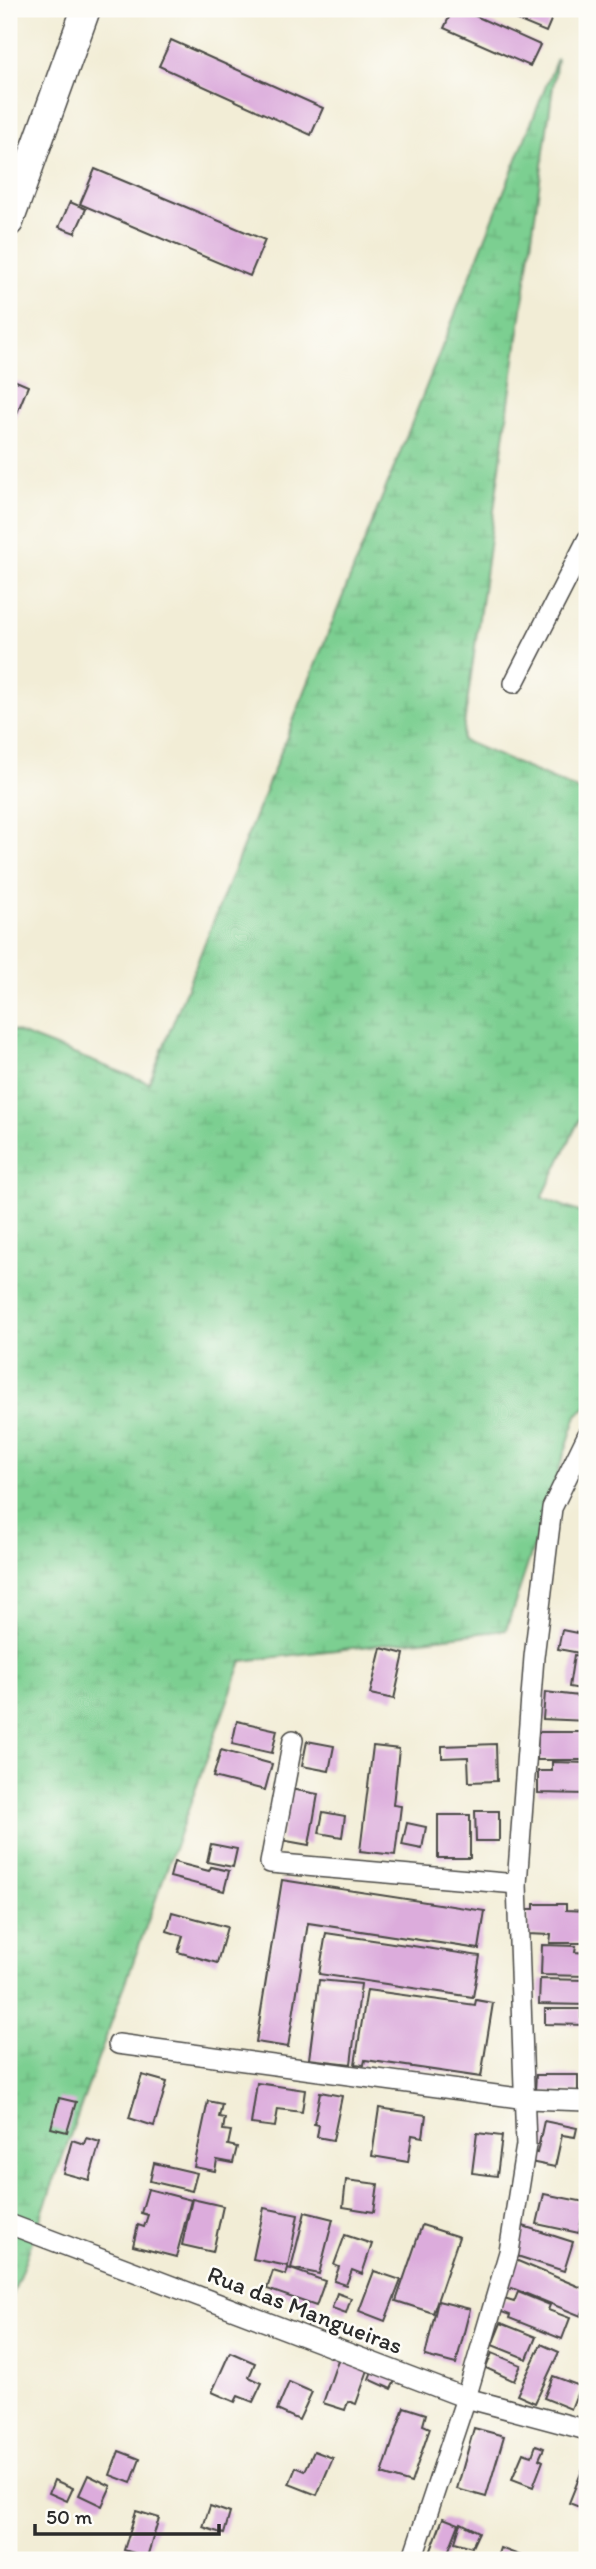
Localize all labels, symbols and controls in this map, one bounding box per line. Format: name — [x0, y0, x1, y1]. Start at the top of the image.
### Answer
street label: Rua das Mangueiras — [204, 2259, 407, 2360]
scale bar — [35, 2492, 219, 2536]
text: 50 m — [46, 2504, 93, 2529]

